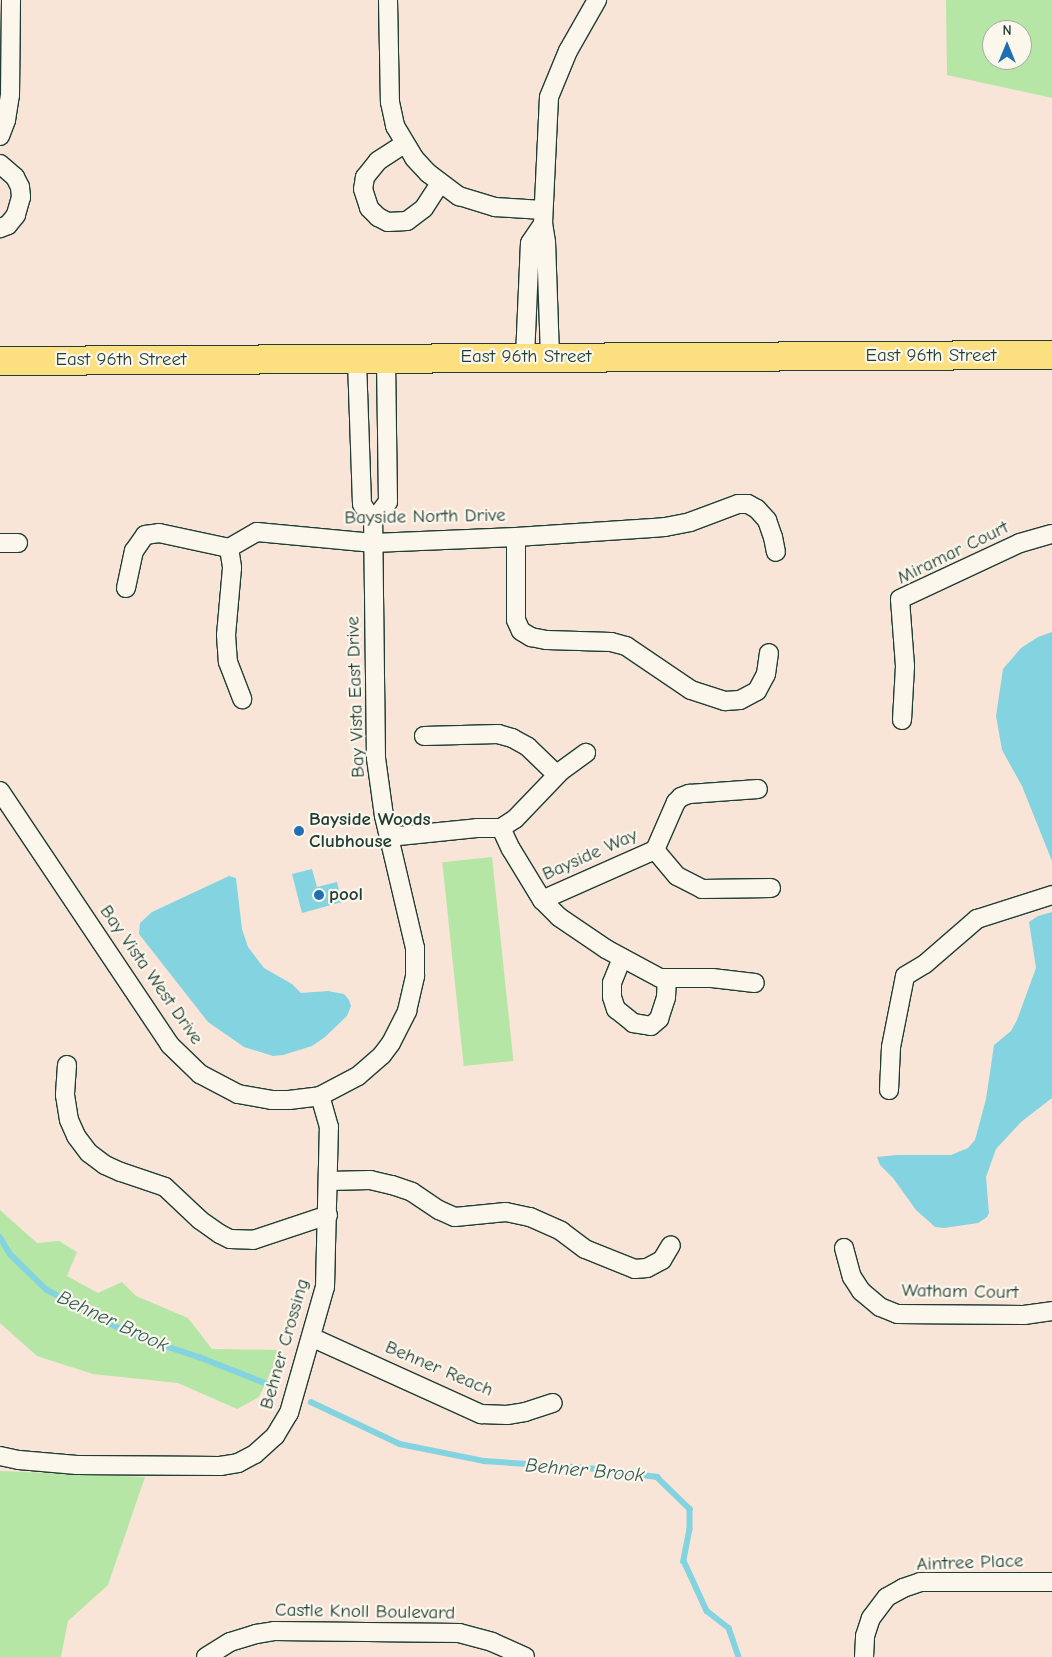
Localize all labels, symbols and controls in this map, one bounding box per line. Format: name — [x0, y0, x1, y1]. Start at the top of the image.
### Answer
north arrow — [982, 20, 1032, 70]
text: N — [1002, 22, 1012, 39]
street label: East 96th Street — [866, 345, 996, 367]
street label: East 96th Street — [461, 346, 591, 368]
street label: East 96th Street — [56, 349, 186, 371]
street label: Bayside North Drive — [344, 504, 506, 530]
street label: Miramar Court — [894, 516, 1012, 590]
street label: Bay Vista East Drive — [342, 616, 370, 778]
place label: Bayside Woods Clubhouse — [309, 809, 431, 853]
street label: Bayside Way — [539, 824, 641, 886]
marker: Bayside Woods Clubhouse — [293, 825, 305, 837]
place label: pool — [329, 884, 363, 906]
marker: pool — [313, 889, 325, 901]
street label: Bay Vista West Drive — [94, 901, 208, 1049]
street label: Behner Crossing — [255, 1276, 315, 1412]
street label: Watham Court — [901, 1280, 1019, 1304]
water label: Behner Brook — [54, 1285, 172, 1357]
street label: Behner Reach — [382, 1336, 496, 1402]
water label: Behner Brook — [524, 1453, 646, 1487]
street label: Aintree Place — [916, 1550, 1024, 1576]
street label: Castle Knoll Boulevard — [275, 1599, 455, 1625]

